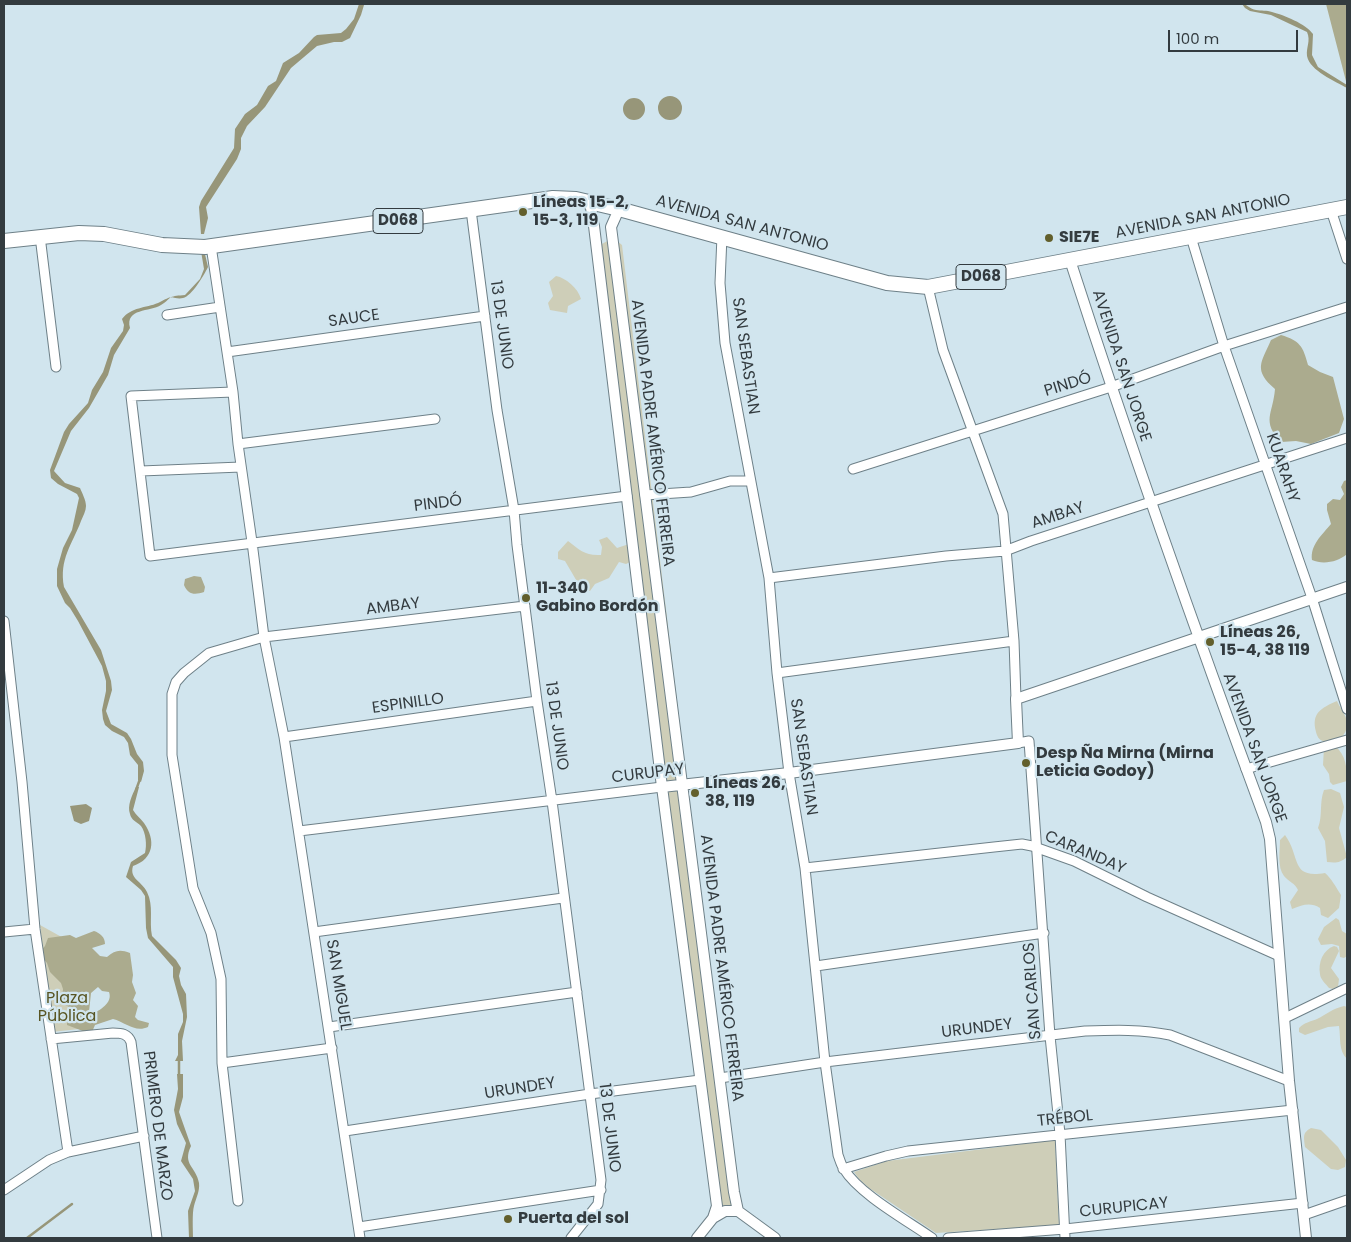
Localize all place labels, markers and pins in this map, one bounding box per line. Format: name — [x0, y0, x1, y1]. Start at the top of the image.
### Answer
place label: Líneas 15-2, 15-3, 119 — [533, 193, 629, 231]
marker: Líneas 15-2, 15-3, 119 — [517, 206, 529, 218]
place label: SIE7E — [1059, 228, 1099, 248]
marker: SIE7E — [1043, 232, 1055, 244]
place label: 11-340 Gabino Bordón — [536, 579, 658, 617]
marker: 11-340 Gabino Bordón — [520, 592, 532, 604]
place label: Líneas 26, 15-4, 38 119 — [1220, 623, 1310, 661]
marker: Líneas 26, 15-4, 38 119 — [1204, 636, 1216, 648]
place label: Desp Ña Mirna (Mirna Leticia Godoy) — [1036, 744, 1214, 782]
marker: Desp Ña Mirna (Mirna Leticia Godoy) — [1020, 757, 1032, 769]
place label: Líneas 26, 38, 119 — [705, 774, 786, 812]
marker: Líneas 26, 38, 119 — [689, 787, 701, 799]
place label: Puerta del sol — [518, 1209, 629, 1229]
marker: Puerta del sol — [502, 1213, 514, 1225]

